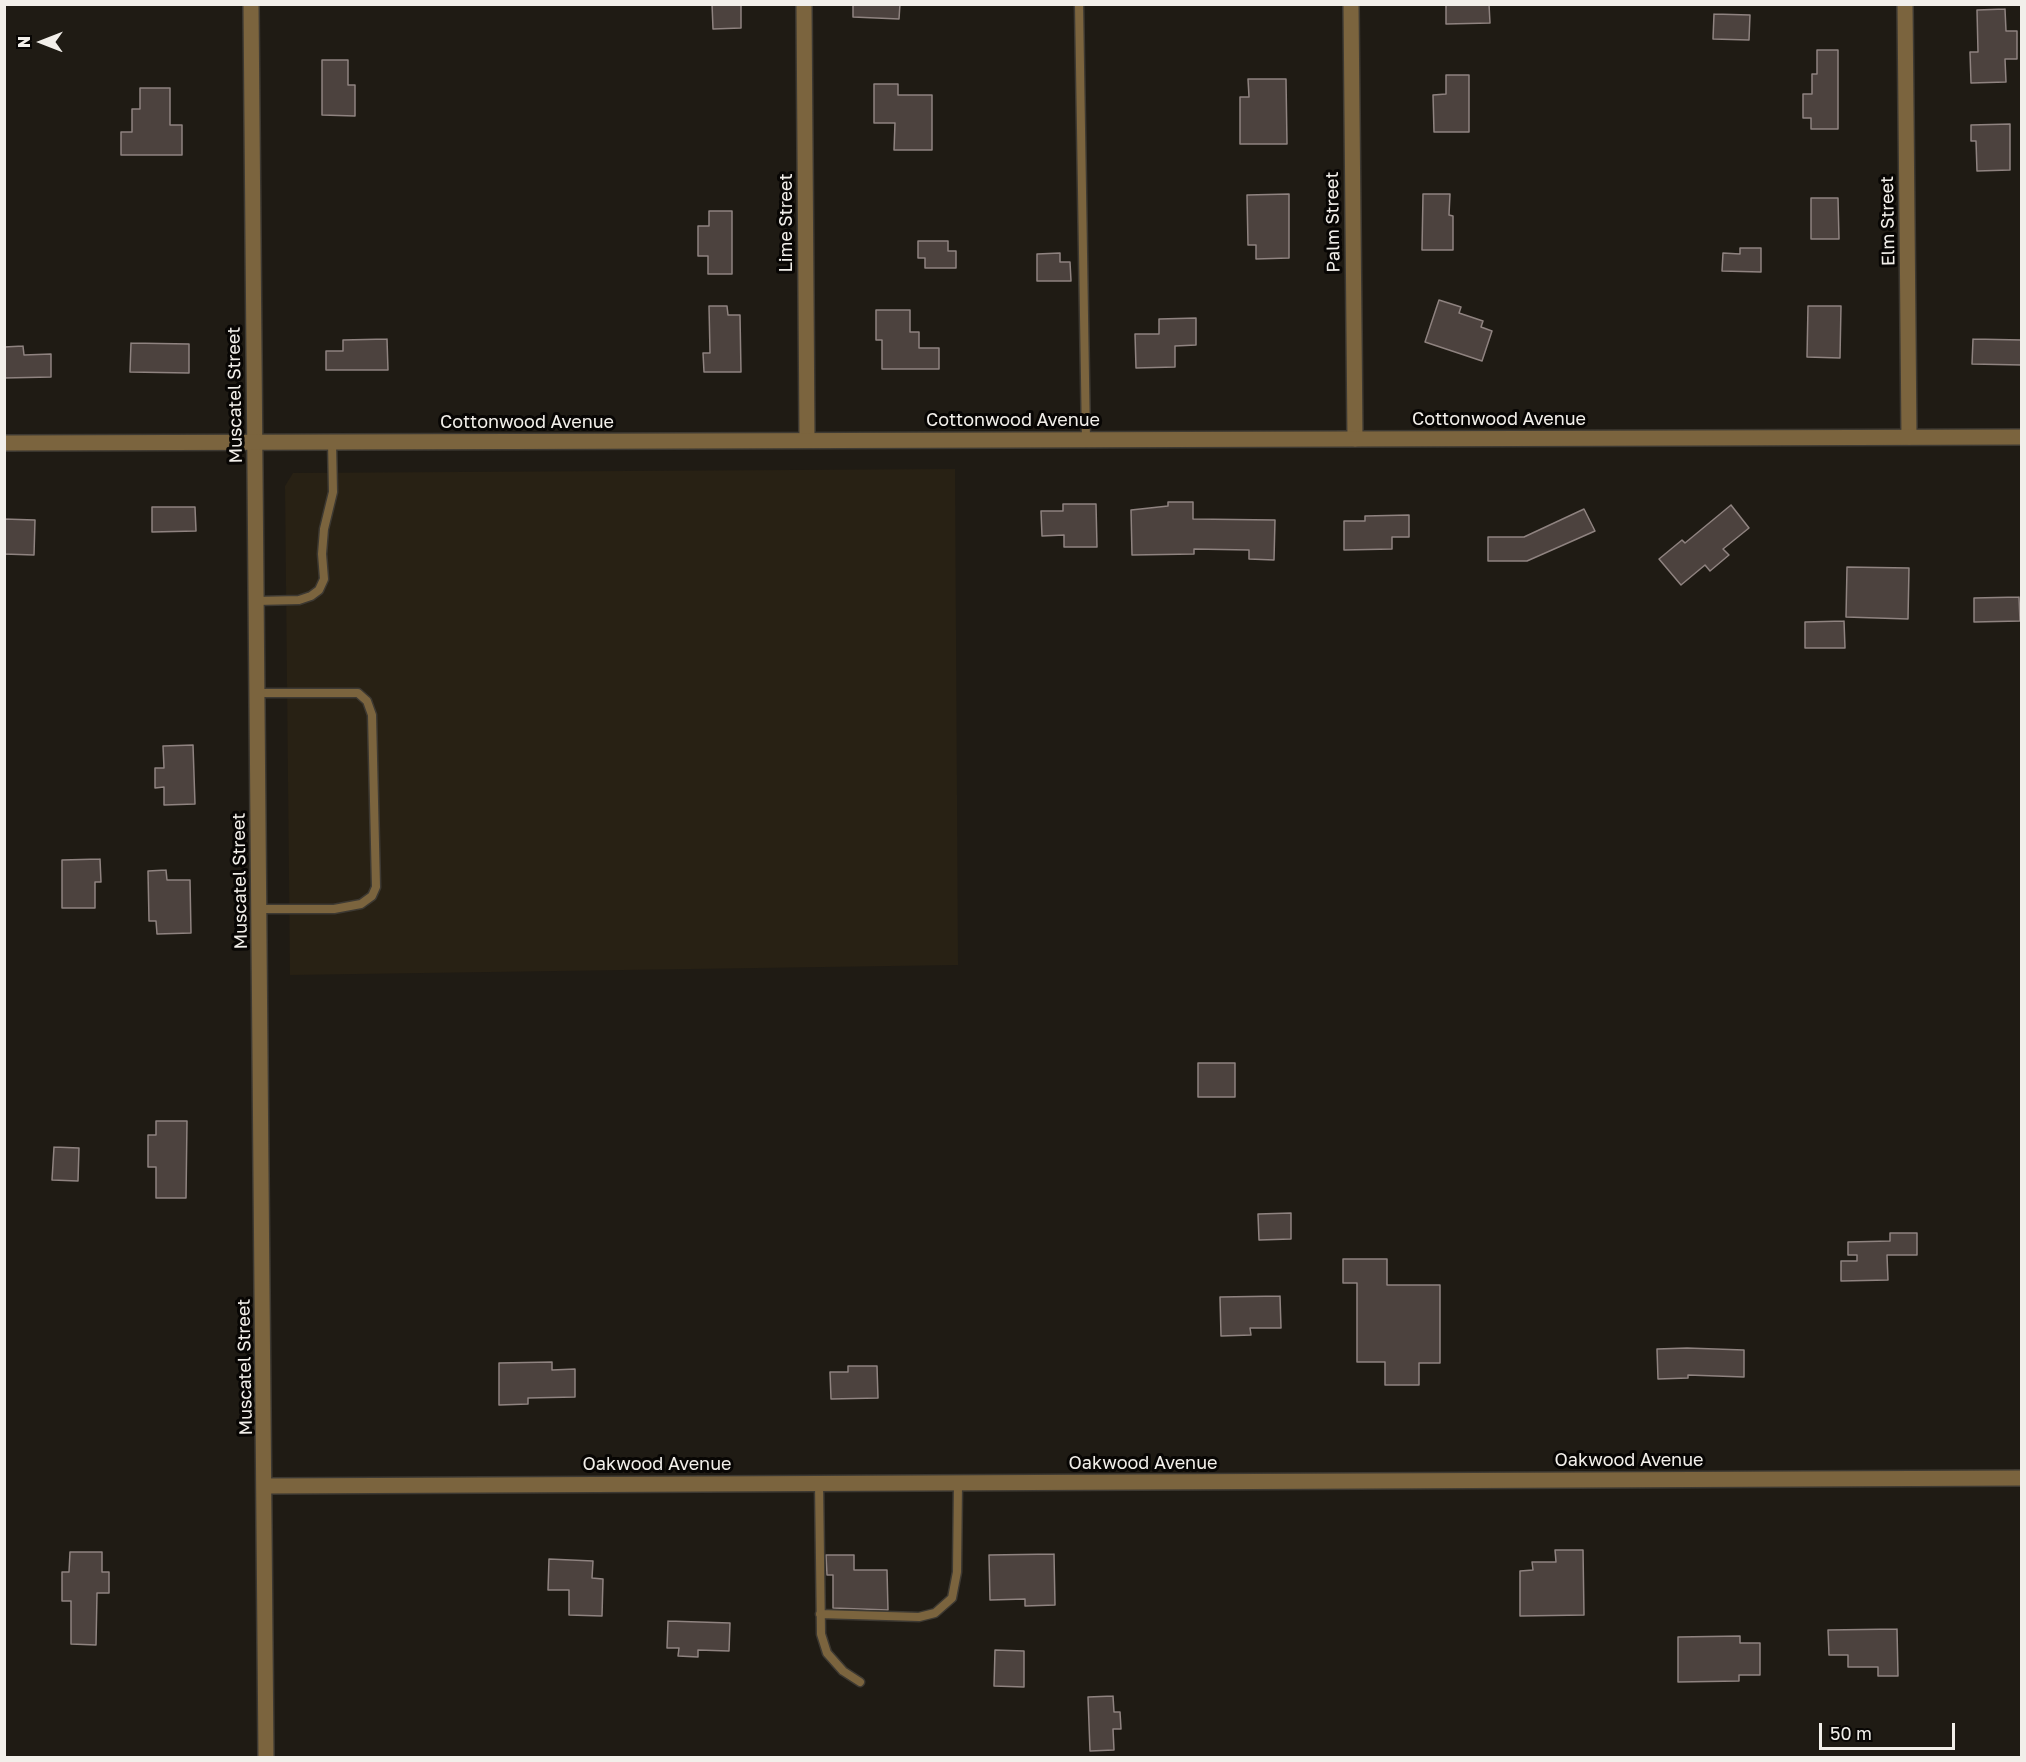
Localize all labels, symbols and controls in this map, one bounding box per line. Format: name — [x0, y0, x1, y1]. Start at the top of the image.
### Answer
north arrow — [12, 12, 72, 72]
text: N — [14, 36, 34, 48]
street label: Palm Street — [1321, 171, 1345, 273]
street label: Lime Street — [775, 173, 797, 273]
street label: Elm Street — [1876, 176, 1900, 266]
street label: Muscatel Street — [223, 326, 247, 464]
street label: Cottonwood Avenue — [1412, 408, 1586, 430]
street label: Cottonwood Avenue — [926, 409, 1100, 431]
street label: Cottonwood Avenue — [440, 411, 614, 433]
street label: Muscatel Street — [228, 812, 252, 950]
street label: Muscatel Street — [233, 1298, 257, 1436]
street label: Oakwood Avenue — [1555, 1449, 1703, 1471]
street label: Oakwood Avenue — [1069, 1452, 1217, 1474]
street label: Oakwood Avenue — [583, 1453, 731, 1475]
scale bar — [1822, 1711, 1958, 1749]
text: 50 m — [1830, 1722, 1872, 1744]

